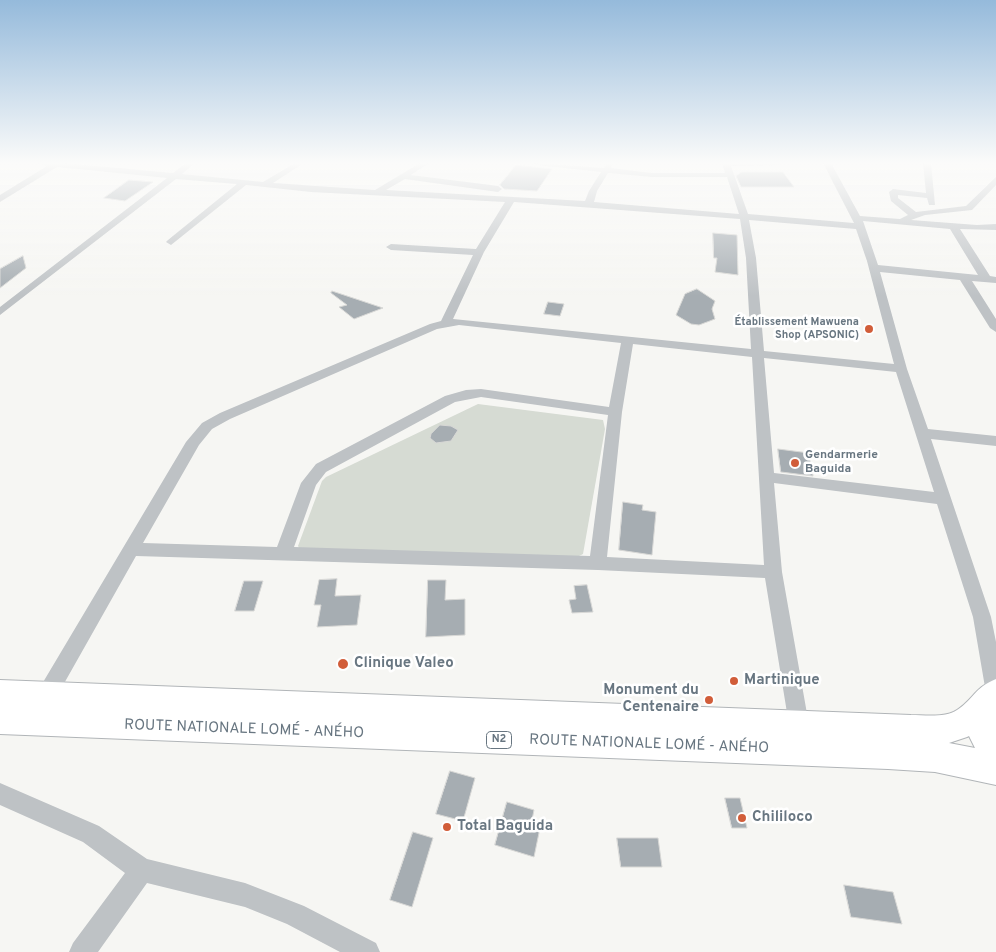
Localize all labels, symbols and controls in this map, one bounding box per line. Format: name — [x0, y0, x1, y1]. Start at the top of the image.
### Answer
place label: Établissement Mawuena Shop (APSONIC) — [735, 316, 859, 342]
marker: Établissement Mawuena Shop (APSONIC) — [863, 323, 875, 335]
place label: Gendarmerie Baguida — [805, 449, 878, 477]
marker: Gendarmerie Baguida — [789, 457, 801, 469]
place label: Clinique Valeo — [354, 655, 454, 673]
marker: Clinique Valeo — [336, 657, 350, 671]
place label: Martinique — [744, 672, 820, 690]
marker: Martinique — [728, 675, 740, 687]
place label: Monument du Centenaire — [603, 682, 699, 717]
marker: Monument du Centenaire — [703, 694, 715, 706]
street label: ROUTE NATIONALE LOMÉ - ANÉHO — [124, 717, 364, 743]
road number: N2 — [486, 732, 512, 748]
street label: ROUTE NATIONALE LOMÉ - ANÉHO — [529, 732, 769, 758]
place label: Chililoco — [752, 809, 813, 827]
marker: Chililoco — [736, 812, 748, 824]
place label: Total Baguida — [457, 818, 553, 836]
marker: Total Baguida — [441, 821, 453, 833]

